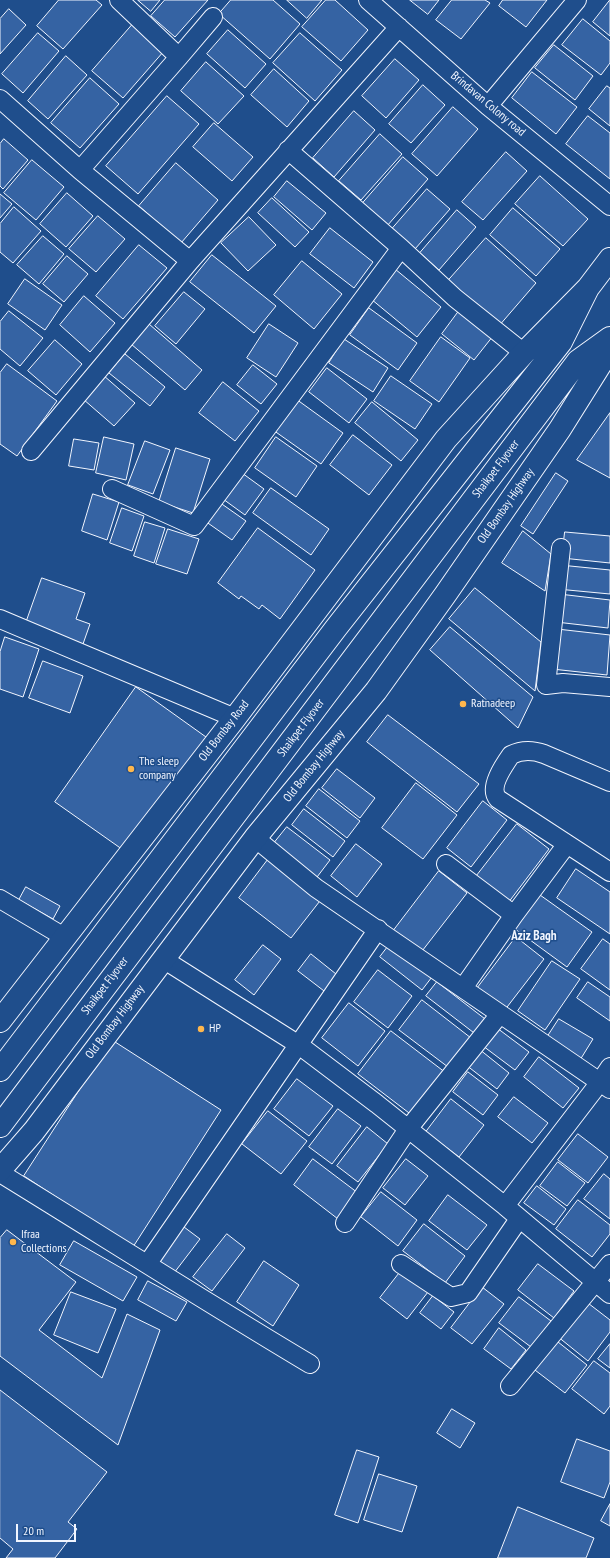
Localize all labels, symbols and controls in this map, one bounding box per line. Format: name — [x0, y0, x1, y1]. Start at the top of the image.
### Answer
street label: Brindavan Colony road — [448, 69, 528, 139]
street label: Shaikpet Flyover — [470, 437, 522, 501]
street label: Old Bombay Highway — [475, 466, 537, 546]
street label: Shaikpet Flyover — [275, 696, 327, 760]
place label: Ratnadeep — [471, 697, 515, 711]
street label: Old Bombay Road — [196, 698, 252, 764]
marker: Ratnadeep — [458, 699, 468, 709]
street label: Old Bombay Highway — [280, 727, 348, 805]
place label: The sleep company — [139, 755, 179, 783]
marker: The sleep company — [126, 764, 136, 774]
district label: Aziz Bagh — [511, 928, 557, 944]
street label: Shaikpet Flyover — [79, 954, 131, 1018]
street label: Old Bombay Highway — [83, 982, 147, 1062]
place label: HP — [209, 1022, 221, 1036]
marker: HP — [196, 1024, 206, 1034]
place label: Ifraa Collections — [21, 1228, 66, 1256]
marker: Ifraa Collections — [8, 1237, 18, 1247]
scale bar — [18, 1516, 78, 1542]
text: 20 m — [23, 1523, 44, 1538]

